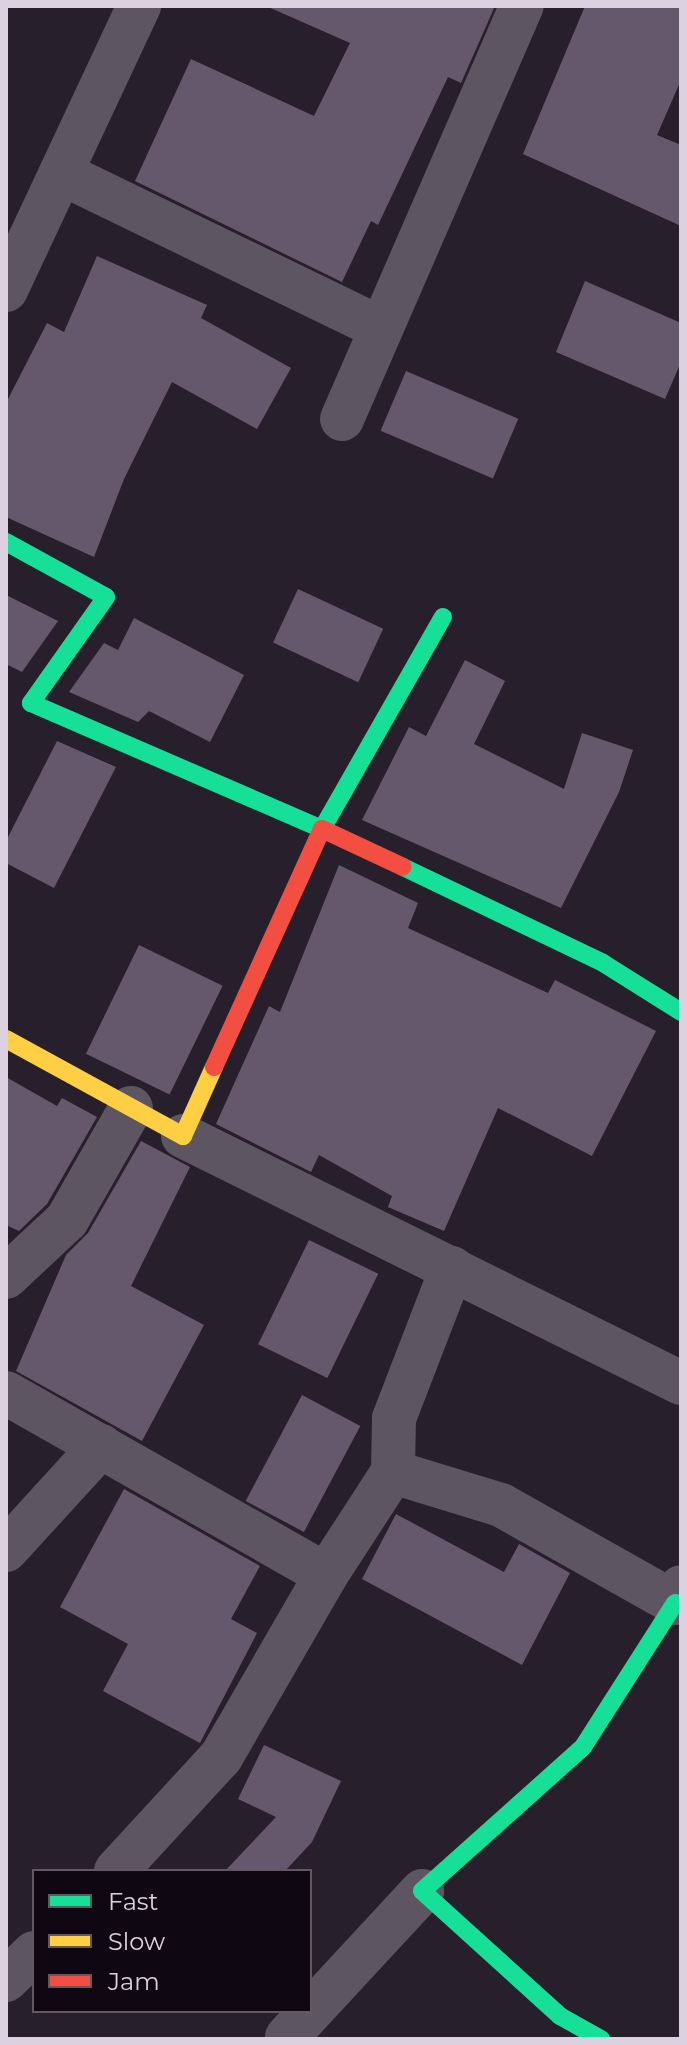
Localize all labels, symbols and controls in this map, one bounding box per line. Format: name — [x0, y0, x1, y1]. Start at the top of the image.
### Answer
legend — [32, 1869, 312, 2013]
text: Fast — [108, 1887, 158, 1916]
text: Slow — [108, 1927, 165, 1956]
text: Jam — [108, 1967, 160, 1996]

